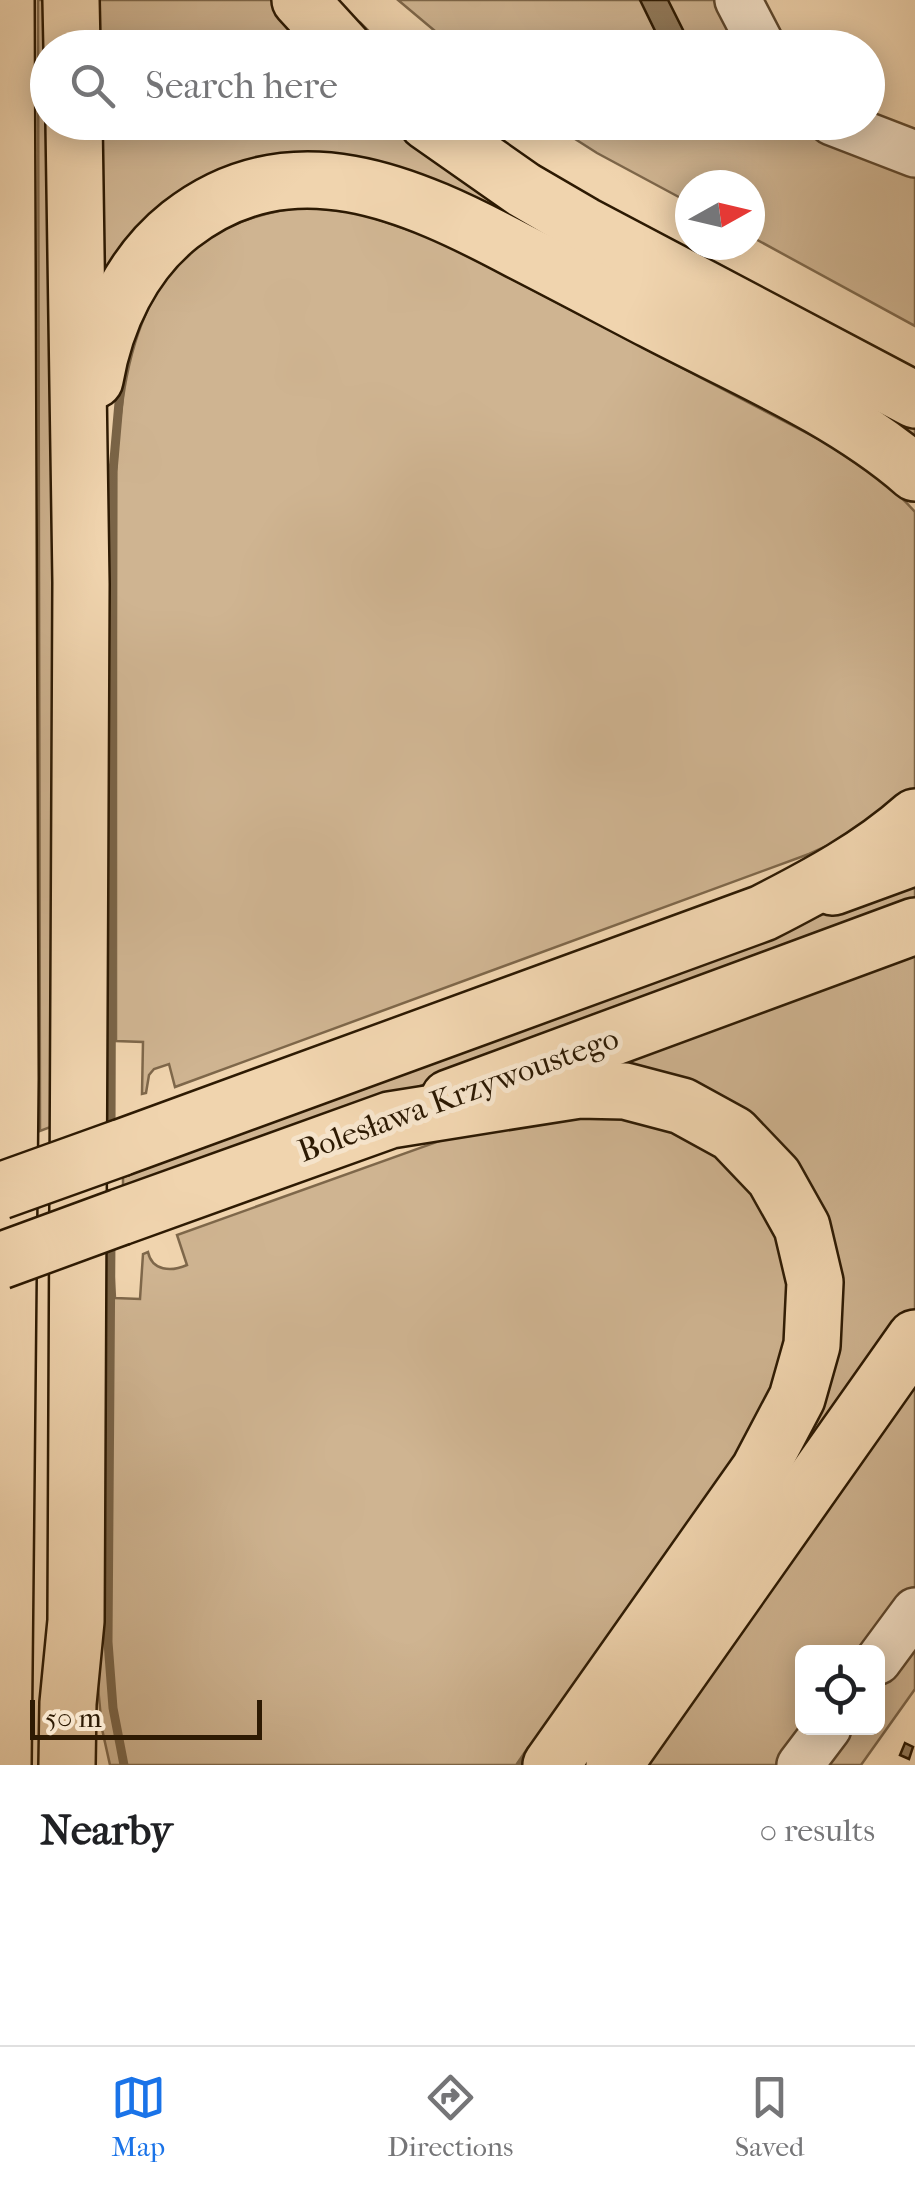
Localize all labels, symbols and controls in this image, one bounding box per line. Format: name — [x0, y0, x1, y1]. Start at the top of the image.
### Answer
search box — [30, 30, 885, 140]
icon: search — [65, 58, 120, 113]
text: Search here — [145, 63, 338, 108]
north arrow — [675, 170, 765, 260]
street label: Bolesława Krzywoustego — [293, 1019, 624, 1170]
map controls — [795, 1645, 885, 1735]
button: locate — [795, 1645, 885, 1735]
scale bar — [30, 1695, 262, 1740]
text: 50 m — [45, 1701, 102, 1734]
text: Nearby — [40, 1806, 172, 1855]
text: 0 results — [759, 1812, 875, 1849]
tab: Map — [111, 2070, 166, 2163]
tab: Directions — [387, 2070, 513, 2163]
tab: Saved — [735, 2070, 804, 2163]

